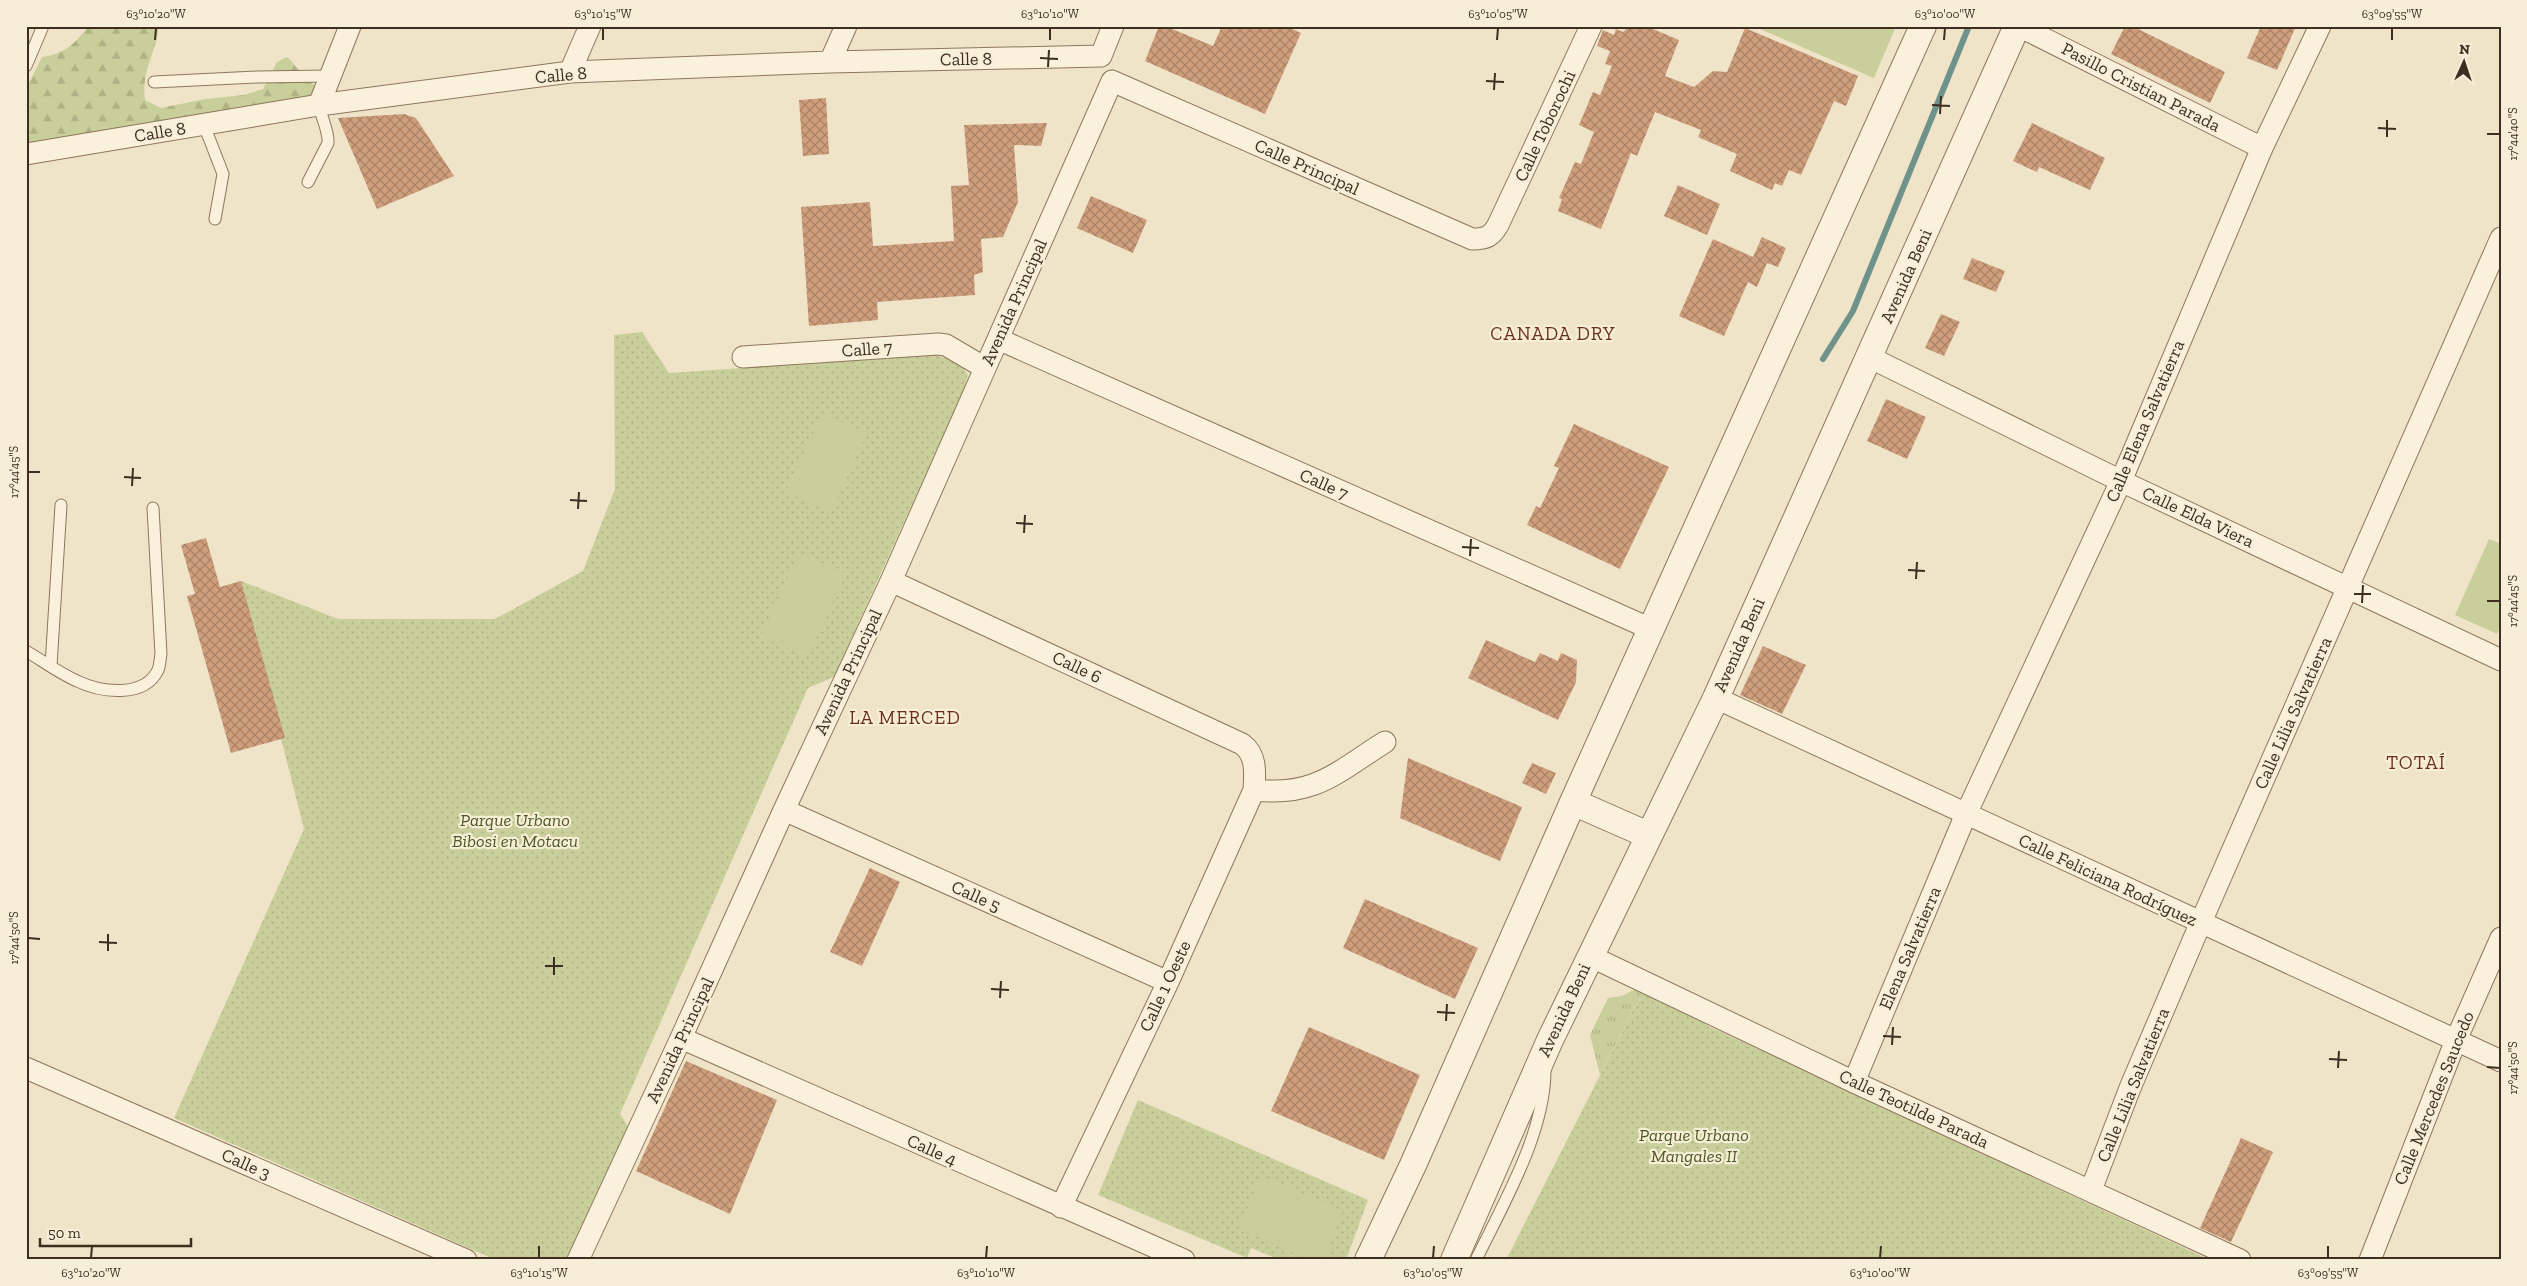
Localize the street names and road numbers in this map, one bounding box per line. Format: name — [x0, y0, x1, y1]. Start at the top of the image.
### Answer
street label: Pasillo Cristian Parada — [2058, 37, 2224, 137]
street label: Calle 8 — [940, 48, 992, 70]
street label: Calle 8 — [534, 62, 588, 88]
street label: Calle Toborochi — [1510, 67, 1580, 185]
street label: Calle 8 — [133, 117, 187, 147]
street label: Calle Principal — [1251, 134, 1363, 200]
street label: Avenida Beni — [1875, 225, 1937, 327]
street label: Avenida Principal — [976, 235, 1052, 369]
street label: Calle 7 — [841, 336, 894, 362]
street label: Calle Elena Salvatierra — [2101, 336, 2189, 505]
street label: Calle 7 — [1296, 464, 1352, 505]
street label: Calle Elda Viera — [2139, 481, 2258, 553]
street label: Avenida Beni — [1708, 594, 1770, 696]
street label: Avenida Principal — [809, 605, 887, 738]
street label: Calle Lilia Salvatierra — [2249, 633, 2337, 793]
street label: Calle 6 — [1049, 646, 1105, 688]
street label: Calle Feliciana Rodríguez — [2015, 829, 2201, 931]
street label: Calle 5 — [948, 875, 1004, 917]
street label: Elena Salvatierra — [1874, 883, 1946, 1013]
street label: Calle 1 Oeste — [1134, 937, 1196, 1035]
street label: Avenida Beni — [1533, 960, 1595, 1060]
street label: Avenida Principal — [641, 973, 719, 1106]
street label: Calle Lilia Salvatierra — [2092, 1004, 2174, 1165]
street label: Calle Mercedes Saucedo — [2389, 1008, 2479, 1188]
street label: Calle Teotilde Parada — [1836, 1065, 1993, 1153]
street label: Calle 4 — [904, 1129, 961, 1171]
street label: Calle 3 — [218, 1144, 274, 1185]

